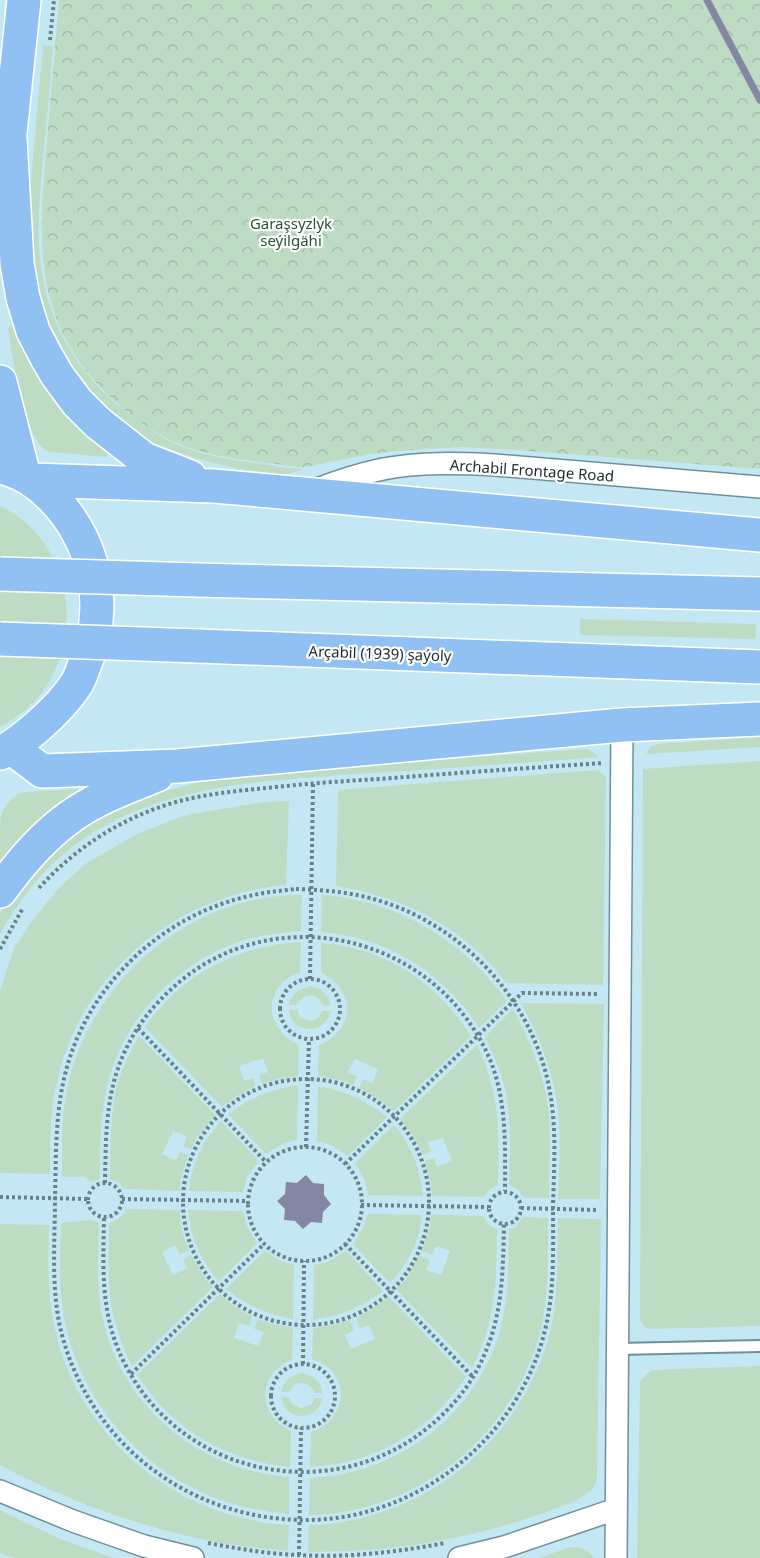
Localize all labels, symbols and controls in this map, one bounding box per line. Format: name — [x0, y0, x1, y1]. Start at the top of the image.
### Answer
park label: Garaşsyzlyk seýilgähi — [250, 213, 332, 250]
street label: Archabil Frontage Road — [449, 454, 615, 486]
street label: Arçabil (1939) şaýoly — [308, 641, 452, 666]

